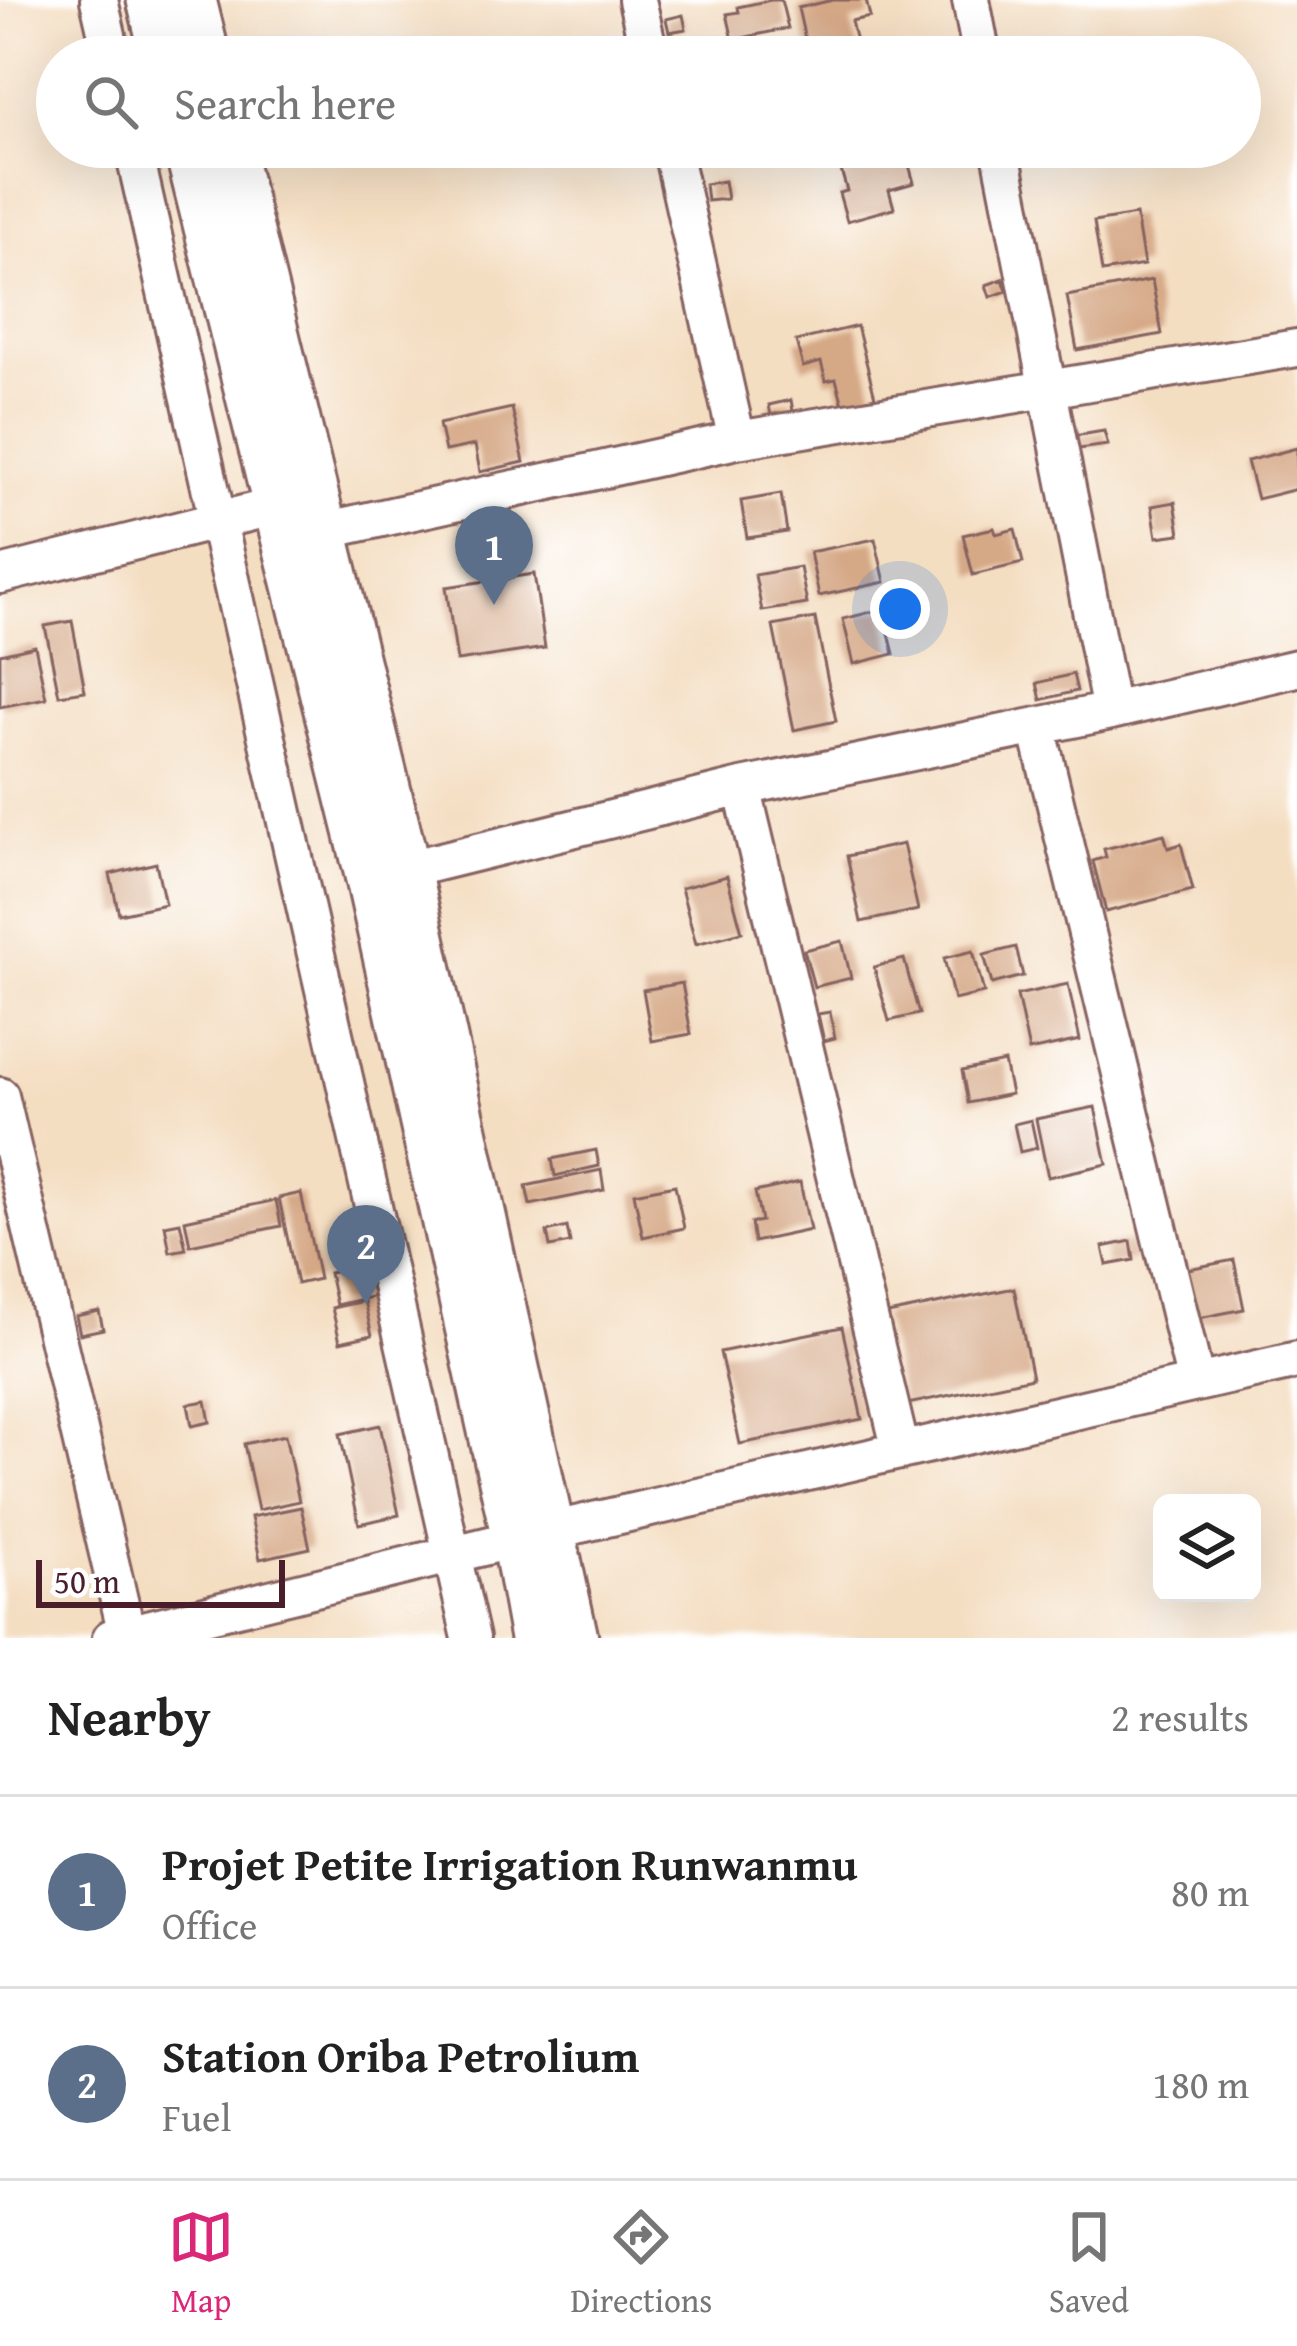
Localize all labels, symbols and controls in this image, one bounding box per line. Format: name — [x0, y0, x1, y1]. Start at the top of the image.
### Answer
search box — [36, 36, 1261, 168]
icon: search — [78, 69, 144, 135]
text: Search here — [174, 70, 396, 135]
pin: 1 — [455, 506, 533, 605]
your location — [870, 579, 930, 639]
pin: 2 — [327, 1205, 405, 1304]
map controls — [1153, 1494, 1261, 1602]
button: layers — [1153, 1494, 1261, 1602]
scale bar — [36, 1554, 285, 1607]
text: 50 m — [54, 1557, 120, 1605]
text: Nearby — [48, 1679, 211, 1754]
text: 2 results — [1111, 1688, 1249, 1745]
text: Projet Petite Irrigation Runwanmu — [162, 1831, 858, 1896]
text: 1 — [77, 1863, 97, 1920]
text: 80 m — [1171, 1863, 1249, 1920]
text: Office — [162, 1896, 257, 1953]
text: Station Oriba Petrolium — [162, 2023, 639, 2088]
text: 2 — [77, 2055, 97, 2112]
text: 180 m — [1152, 2055, 1249, 2112]
text: Fuel — [162, 2088, 231, 2145]
tab: Map — [168, 2204, 234, 2324]
tab: Directions — [571, 2204, 712, 2324]
tab: Saved — [1049, 2204, 1129, 2324]

